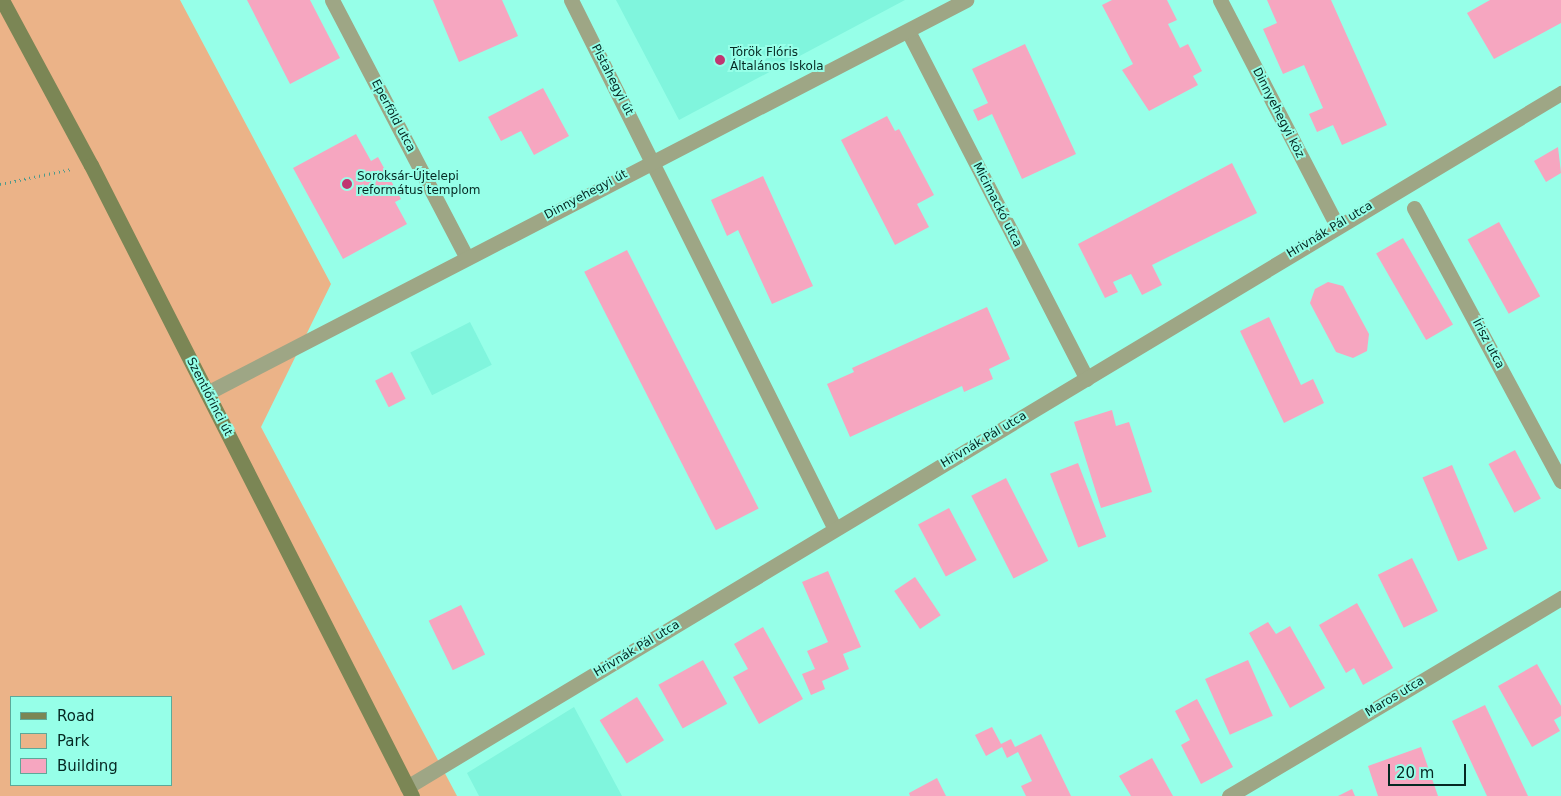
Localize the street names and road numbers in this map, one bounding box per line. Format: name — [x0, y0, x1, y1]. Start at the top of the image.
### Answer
street label: Pistahegyi út — [588, 42, 636, 118]
street label: Dinnyehegyi köz — [1249, 65, 1307, 161]
street label: Eperföld utca — [368, 77, 418, 155]
street label: Micimackó utca — [969, 160, 1025, 250]
street label: Dinnyehegyi út — [542, 167, 630, 223]
street label: Hrivnák Pál utca — [1284, 199, 1376, 261]
street label: Írisz utca — [1469, 317, 1507, 371]
street label: Szentlőrinci út — [183, 355, 235, 439]
street label: Hrivnák Pál utca — [938, 409, 1030, 471]
street label: Hrivnák Pál utca — [591, 618, 683, 680]
street label: Maros utca — [1363, 674, 1427, 720]

